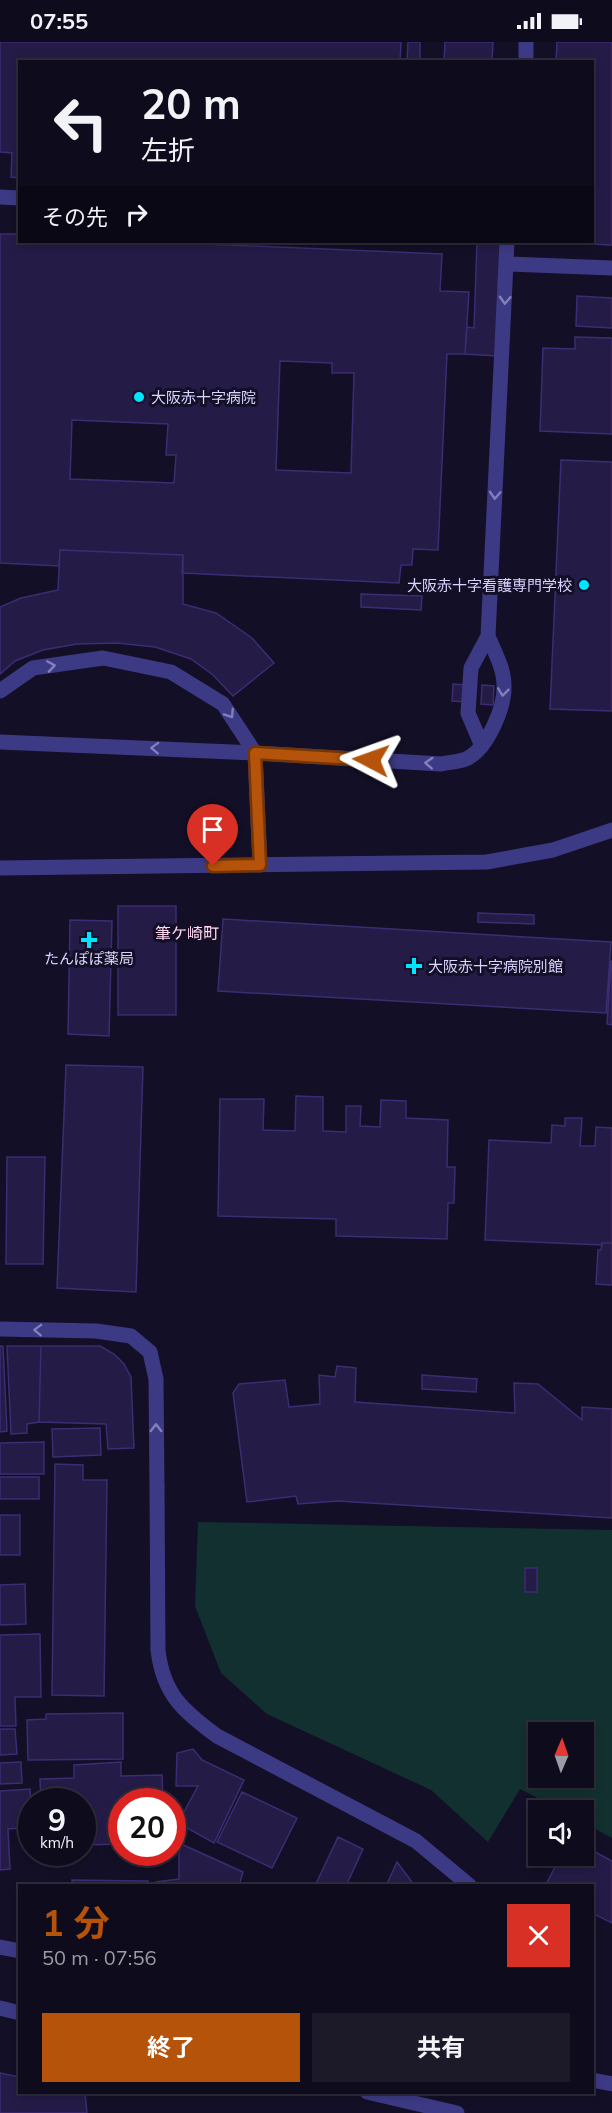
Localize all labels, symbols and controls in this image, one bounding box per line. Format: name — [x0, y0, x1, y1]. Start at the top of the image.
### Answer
text: 07:55 — [30, 7, 88, 35]
text: 20 m — [141, 77, 241, 130]
icon: left — [42, 84, 120, 162]
text: 左折 — [141, 133, 195, 167]
icon: right — [120, 198, 153, 231]
text: その先 — [42, 203, 108, 231]
one-way arrow — [498, 295, 511, 304]
place label: 大阪赤十字病院 — [151, 388, 256, 407]
marker: 大阪赤十字病院 — [132, 390, 146, 404]
one-way arrow — [488, 490, 501, 499]
place label: 大阪赤十字看護専門学校 — [407, 576, 572, 595]
marker: 大阪赤十字看護専門学校 — [577, 578, 591, 592]
one-way arrow — [46, 660, 56, 672]
one-way arrow — [497, 687, 509, 696]
one-way arrow — [222, 708, 234, 718]
position arrow — [339, 728, 403, 792]
one-way arrow — [150, 742, 159, 755]
one-way arrow — [424, 757, 433, 770]
pin — [187, 804, 238, 866]
icon: arrive — [196, 813, 229, 846]
district label: 筆ケ崎町 — [155, 923, 219, 943]
marker: たんぽぽ薬局 — [82, 933, 96, 947]
place label: たんぽぽ薬局 — [44, 949, 134, 968]
marker: 大阪赤十字病院別館 — [405, 957, 423, 975]
place label: 大阪赤十字病院別館 — [428, 957, 563, 976]
one-way arrow — [33, 1324, 42, 1336]
one-way arrow — [150, 1424, 163, 1433]
north arrow — [528, 1722, 594, 1788]
map controls — [528, 1722, 594, 1866]
speed limit sign: 20 — [108, 1788, 186, 1866]
button: sound — [528, 1800, 594, 1866]
text: 9 — [48, 1801, 66, 1839]
text: km/h — [40, 1833, 74, 1852]
text: 1 分 — [42, 1900, 109, 1945]
button: close — [507, 1904, 570, 1967]
text: 50 m · 07:56 — [42, 1945, 156, 1970]
button: 終了 — [42, 2013, 300, 2082]
button: 共有 — [312, 2013, 570, 2082]

